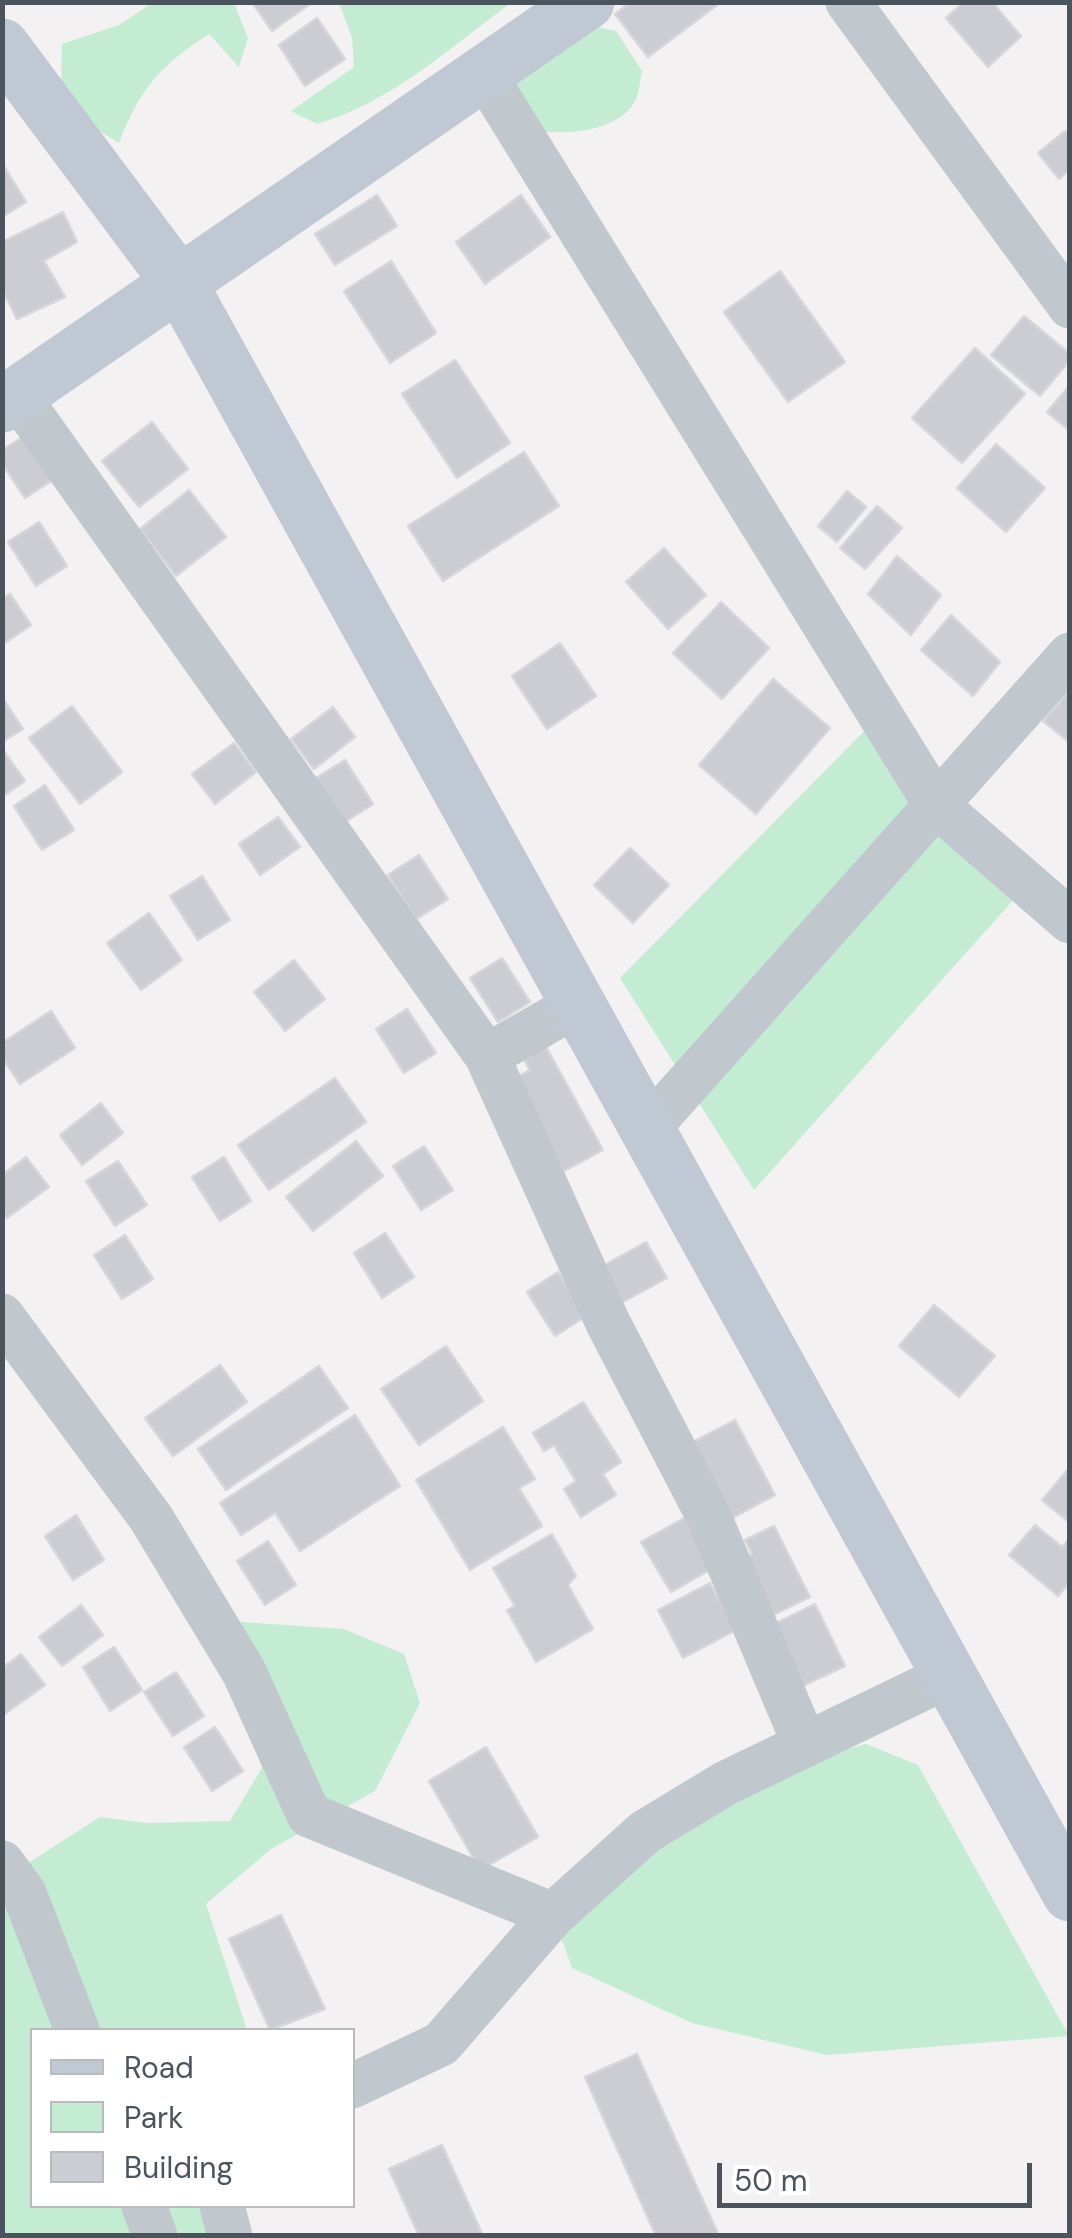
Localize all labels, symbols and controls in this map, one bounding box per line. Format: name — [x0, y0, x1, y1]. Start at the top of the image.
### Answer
legend — [30, 2028, 355, 2208]
text: Road — [124, 2048, 194, 2087]
text: Park — [124, 2098, 183, 2137]
scale bar — [722, 2143, 1037, 2205]
text: Building — [124, 2148, 233, 2187]
text: 50 m — [734, 2161, 808, 2200]

